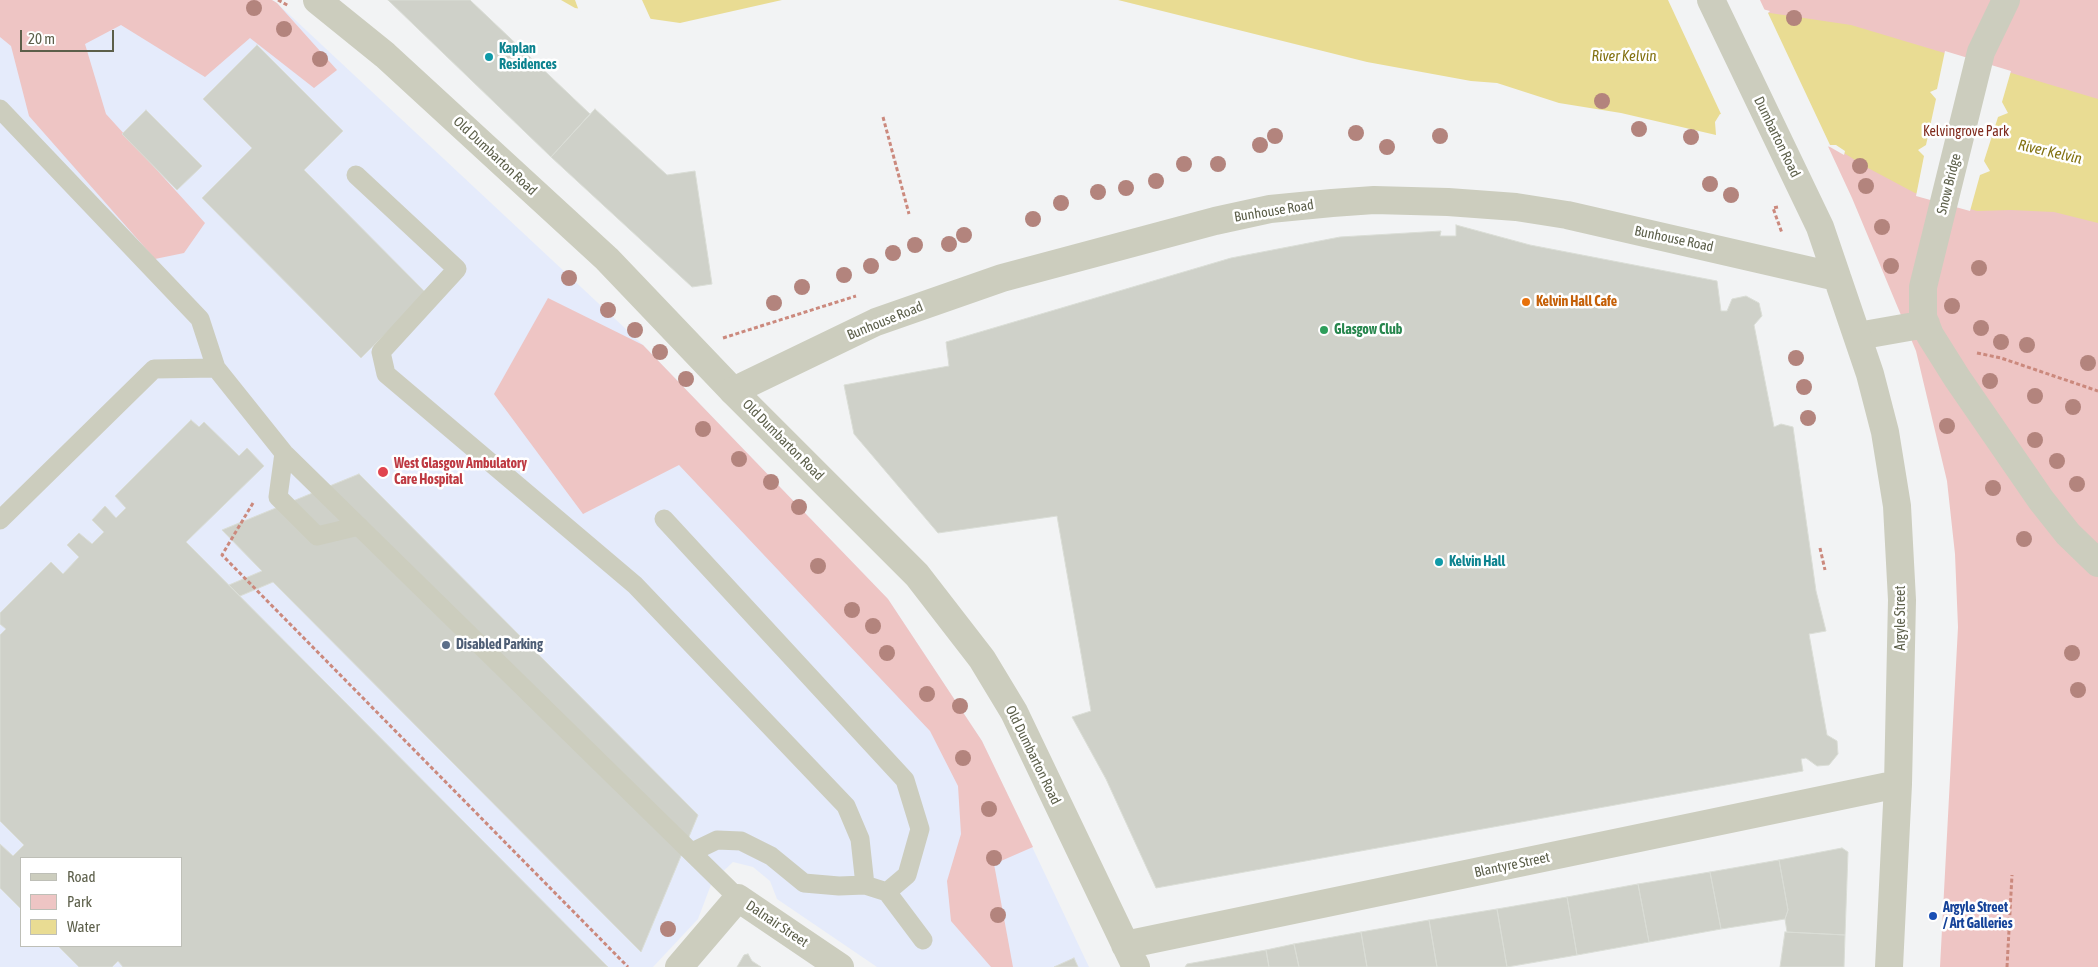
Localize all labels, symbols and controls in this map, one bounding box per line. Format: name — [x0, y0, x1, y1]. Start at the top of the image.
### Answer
scale bar — [22, 20, 116, 52]
text: 20 m — [28, 30, 55, 47]
place label: Kaplan Residences — [499, 41, 557, 74]
water label: River Kelvin — [1592, 47, 1656, 65]
marker: Kaplan Residences — [483, 51, 495, 63]
street label: Dumbarton Road — [1750, 94, 1804, 180]
street label: Old Dumbarton Road — [450, 113, 540, 199]
park label: Kelvingrove Park — [1923, 124, 2009, 140]
water label: River Kelvin — [2016, 136, 2084, 168]
street label: Snow Bridge — [1933, 152, 1965, 216]
street label: Bunhouse Road — [1233, 196, 1315, 226]
street label: Bunhouse Road — [1633, 222, 1715, 256]
place label: Kelvin Hall Cafe — [1536, 294, 1617, 310]
marker: Kelvin Hall Cafe — [1520, 296, 1532, 308]
street label: Bunhouse Road — [845, 298, 925, 344]
place label: Glasgow Club — [1334, 322, 1402, 338]
marker: Glasgow Club — [1318, 324, 1330, 336]
street label: Old Dumbarton Road — [739, 396, 827, 484]
place label: West Glasgow Ambulatory Care Hospital — [394, 456, 527, 488]
marker: West Glasgow Ambulatory Care Hospital — [376, 465, 390, 479]
place label: Kelvin Hall — [1449, 554, 1505, 570]
marker: Kelvin Hall — [1433, 556, 1445, 568]
street label: Argyle Street — [1893, 586, 1909, 650]
place label: Disabled Parking — [456, 637, 543, 653]
marker: Disabled Parking — [440, 639, 452, 651]
street label: Old Dumbarton Road — [1002, 703, 1064, 807]
street label: Blantyre Street — [1473, 849, 1551, 881]
legend — [20, 857, 182, 947]
text: Road — [67, 868, 96, 885]
text: Park — [67, 893, 92, 910]
street label: Dalnair Street — [743, 897, 811, 951]
place label: Argyle Street / Art Galleries — [1943, 900, 2013, 932]
marker: Argyle Street / Art Galleries — [1927, 910, 1939, 922]
text: Water — [67, 918, 100, 935]

